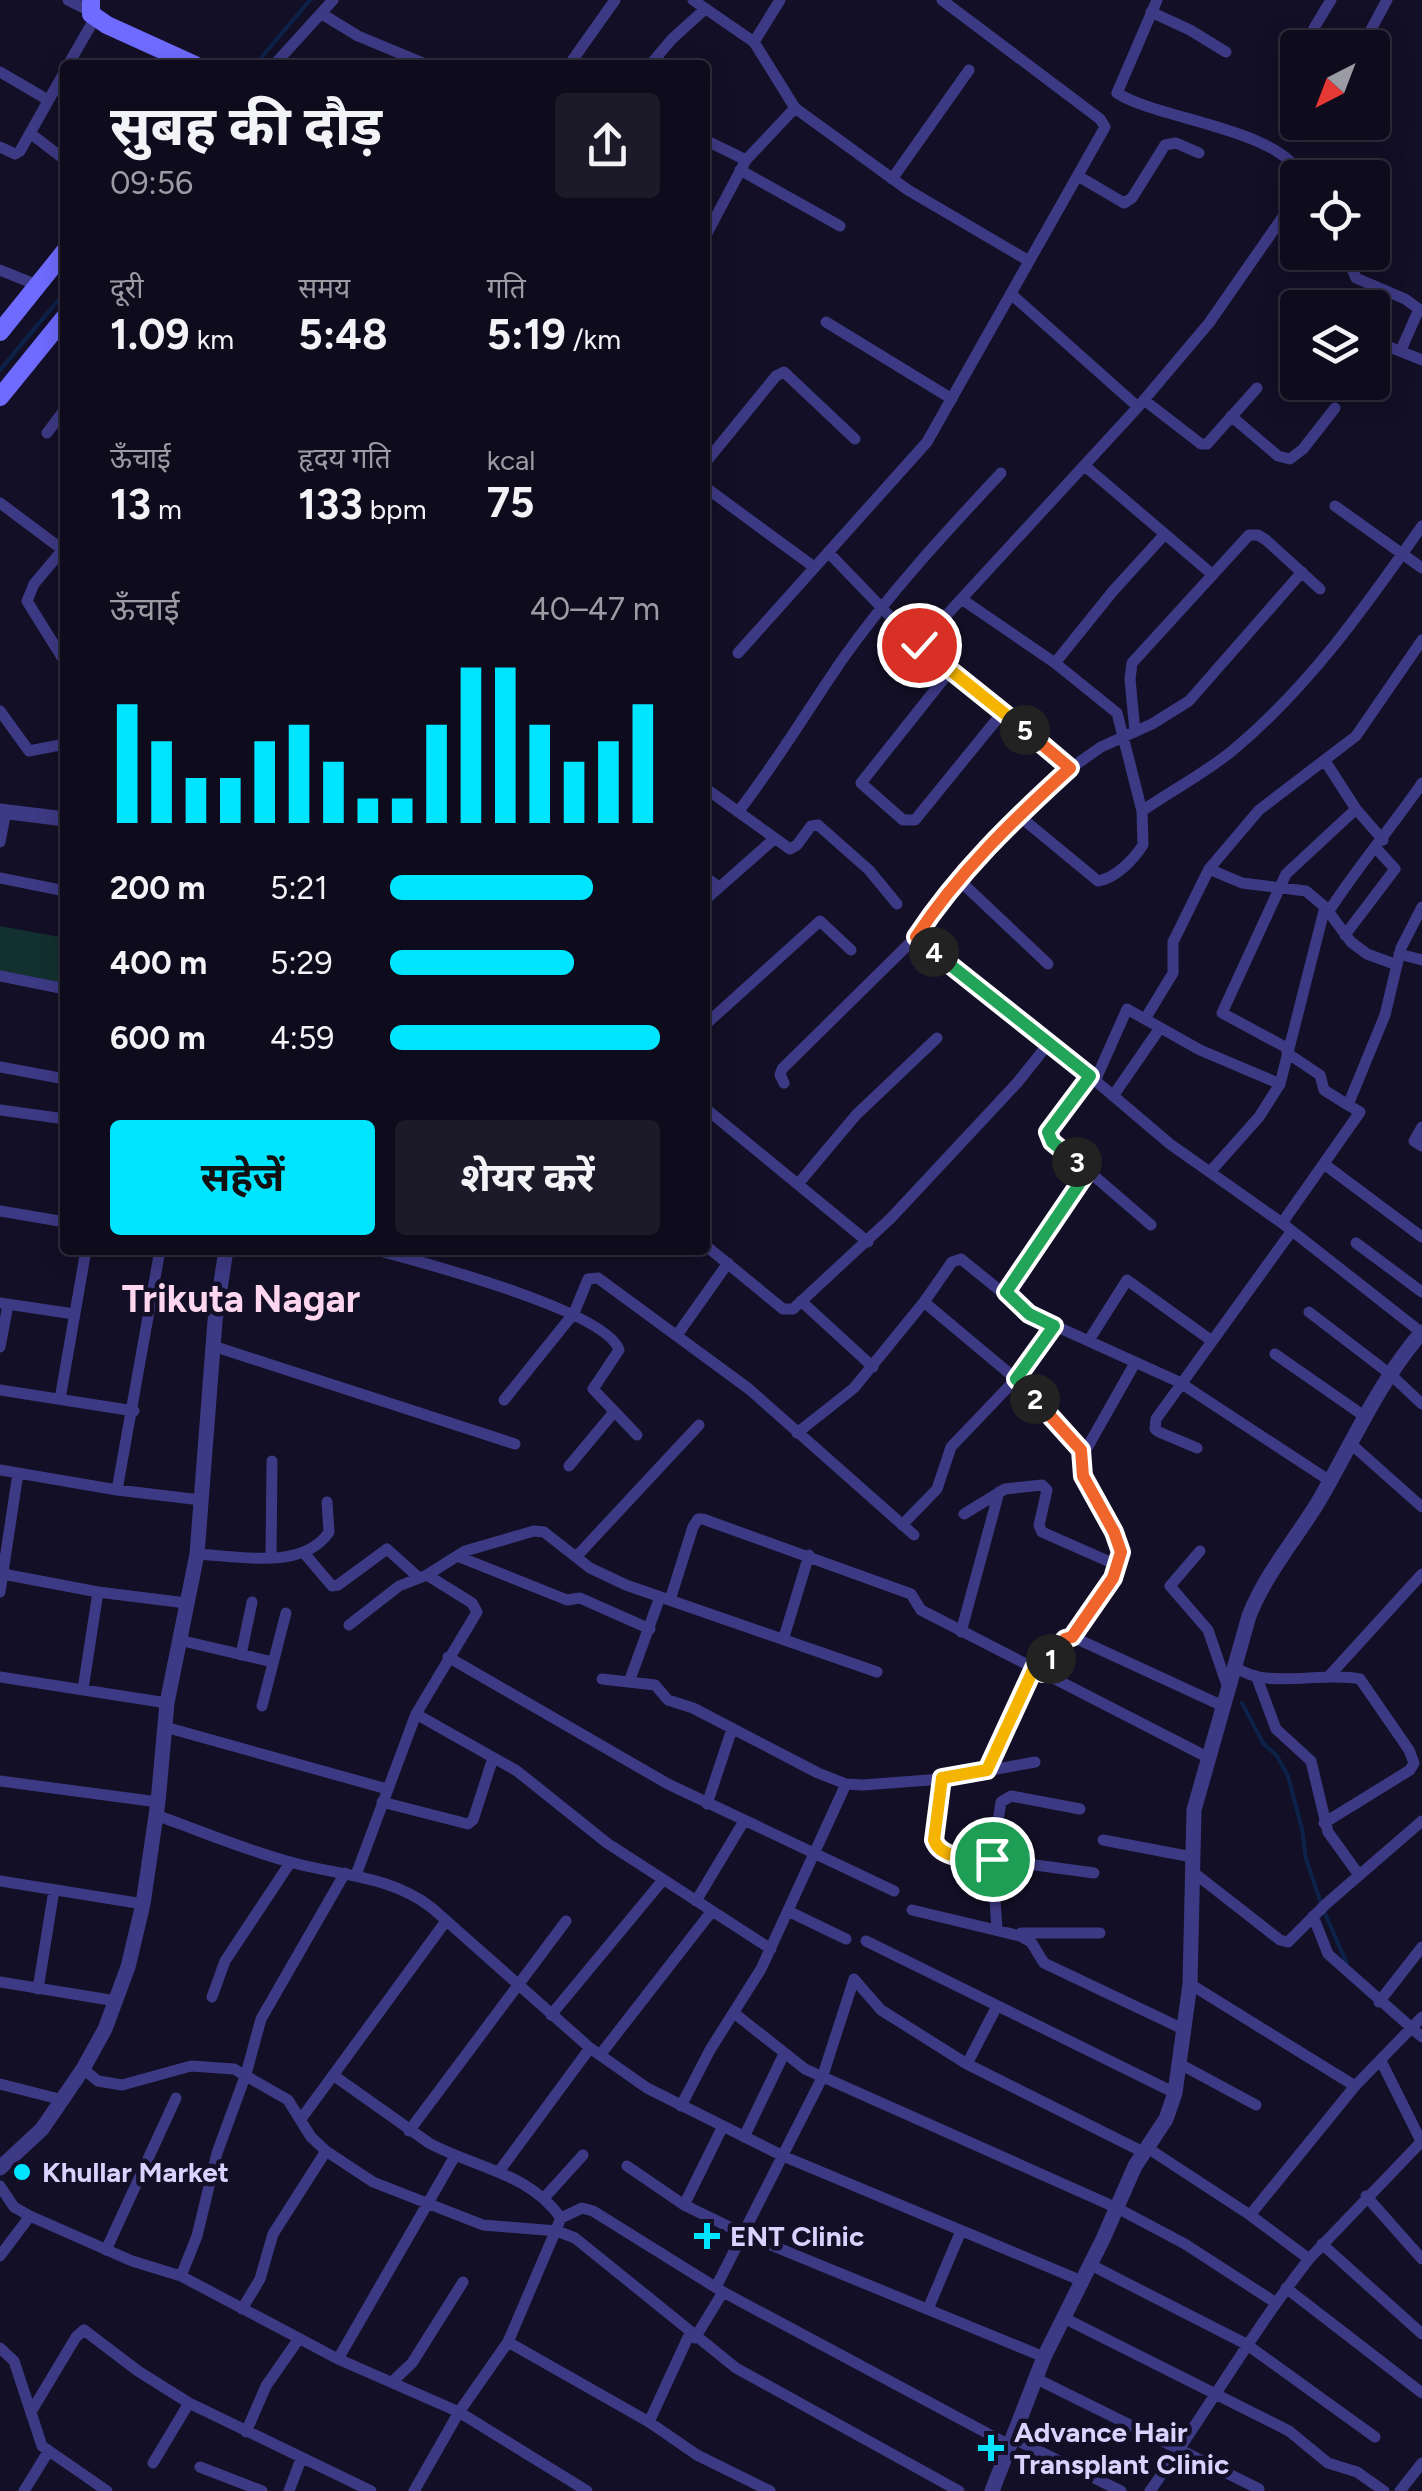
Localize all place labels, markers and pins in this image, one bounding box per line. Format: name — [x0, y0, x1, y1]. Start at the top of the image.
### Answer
pin — [877, 603, 962, 688]
pin: 5 — [1000, 705, 1050, 755]
pin: 4 — [909, 927, 959, 977]
pin: 3 — [1052, 1137, 1102, 1187]
pin: 2 — [1010, 1374, 1060, 1424]
pin: 1 — [1026, 1634, 1076, 1684]
pin — [950, 1817, 1035, 1902]
place label: Khullar Market — [42, 2155, 229, 2189]
marker: Khullar Market — [11, 2161, 33, 2183]
place label: ENT Clinic — [730, 2219, 864, 2253]
marker: ENT Clinic — [694, 2223, 720, 2249]
place label: Advance Hair Transplant Clinic — [1014, 2415, 1229, 2481]
marker: Advance Hair Transplant Clinic — [978, 2435, 1004, 2461]

